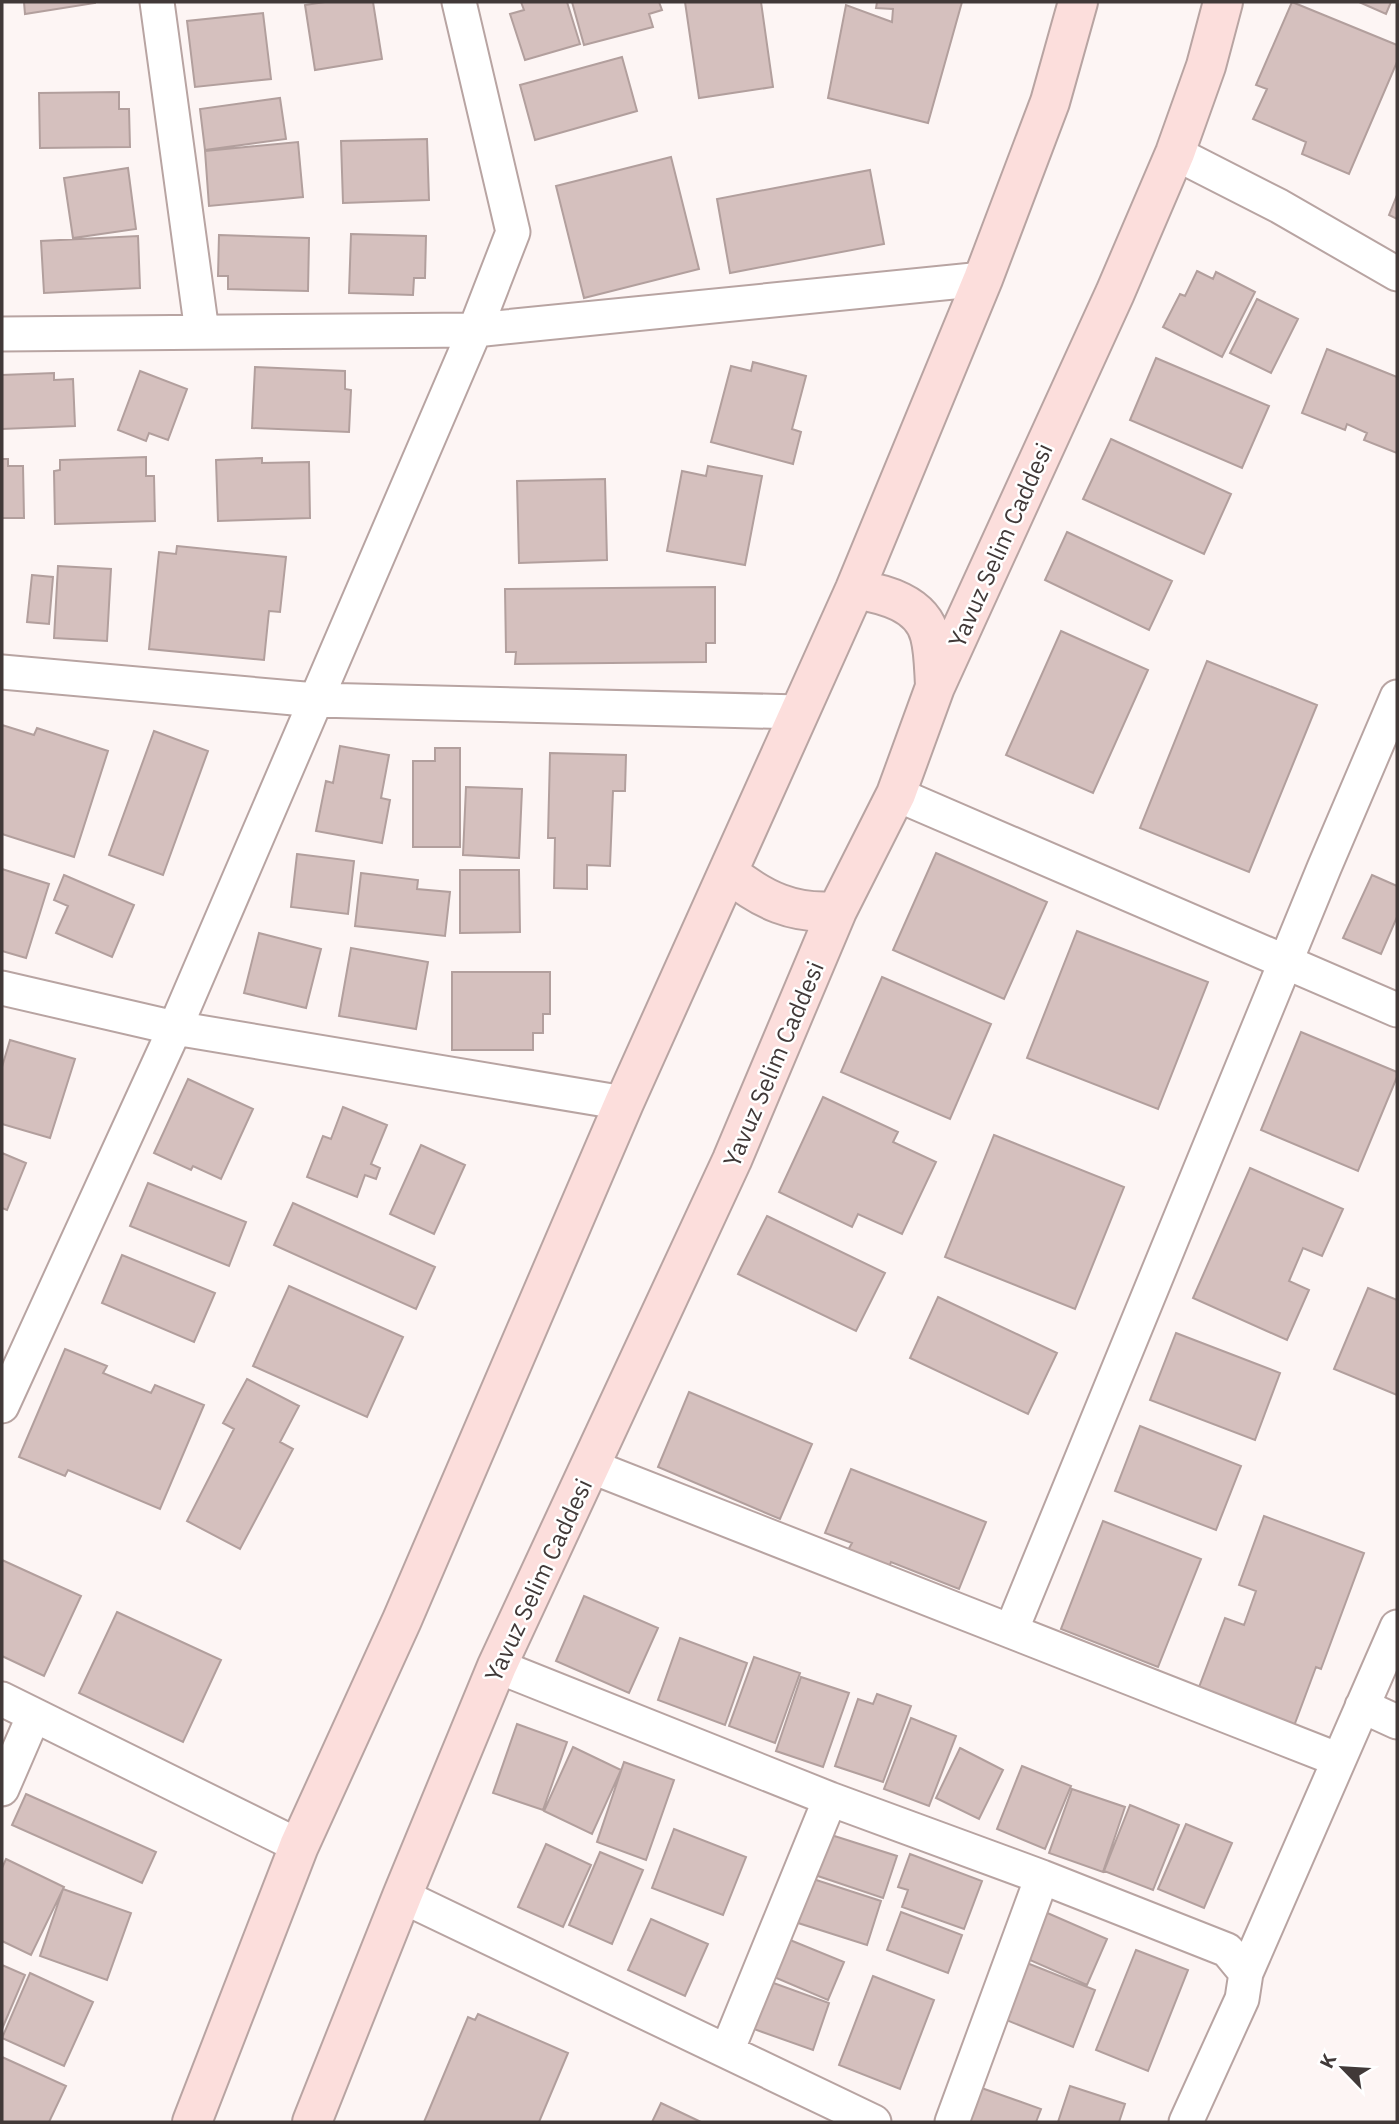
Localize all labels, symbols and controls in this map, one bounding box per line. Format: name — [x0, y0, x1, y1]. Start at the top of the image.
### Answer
street label: Yavuz Selim Caddesi — [941, 438, 1059, 652]
street label: Yavuz Selim Caddesi — [715, 956, 831, 1172]
street label: Yavuz Selim Caddesi — [477, 1473, 599, 1687]
north arrow — [1308, 2033, 1378, 2103]
text: K — [1314, 2050, 1341, 2072]

